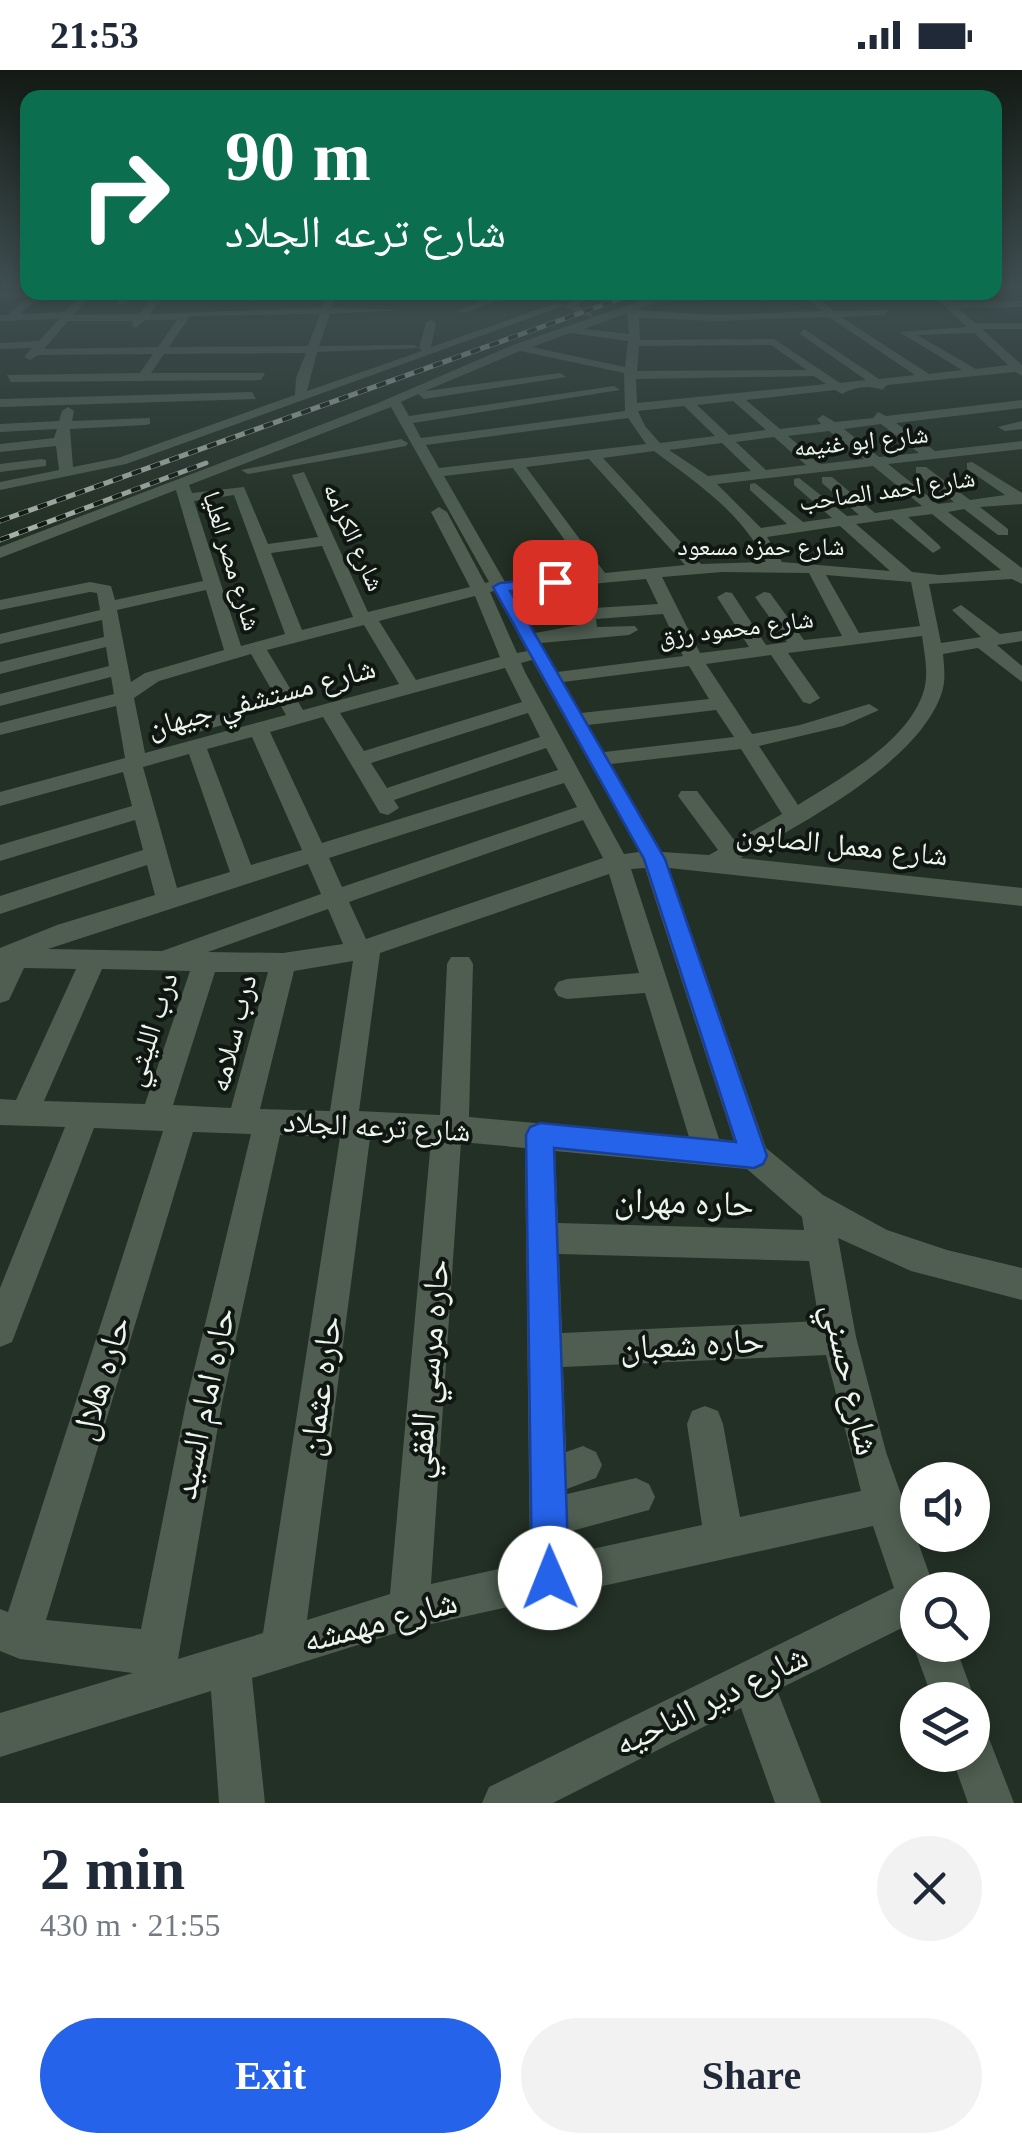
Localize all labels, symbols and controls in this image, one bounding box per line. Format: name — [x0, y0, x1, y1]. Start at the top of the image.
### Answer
text: 21:53 — [50, 14, 139, 56]
text: 90 m — [225, 118, 371, 195]
icon: right — [60, 130, 190, 260]
text: شارع ترعه الجلاد — [225, 207, 506, 257]
street label: شارع ابو غنيمه — [792, 421, 930, 463]
street label: شارع احمد الصاحب — [797, 464, 977, 518]
street label: شارع الكرامه — [316, 479, 390, 596]
street label: شارع مصر العليا — [196, 488, 266, 634]
street label: شارع حمزه مسعود — [678, 533, 844, 562]
pin — [513, 540, 598, 625]
icon: arrive — [528, 555, 583, 610]
street label: شارع محمود رزق — [657, 605, 815, 653]
street label: شارع مستشفي جيهان — [143, 651, 381, 751]
street label: شارع معمل الصابون — [734, 816, 949, 875]
street label: درب الليثي — [116, 968, 191, 1092]
street label: درب سلامه — [201, 971, 263, 1095]
street label: شارع ترعه الجلاد — [282, 1105, 471, 1150]
street label: حاره مهران — [613, 1180, 755, 1225]
street label: حاره مرسي الفقي — [399, 1257, 465, 1481]
street label: شارع حسني — [807, 1299, 887, 1461]
street label: حاره امام السيد — [165, 1304, 246, 1503]
street label: حاره هلال — [64, 1311, 139, 1445]
street label: حاره عثمان — [291, 1313, 350, 1459]
street label: حاره شعبان — [619, 1321, 765, 1368]
map controls — [900, 1462, 990, 1772]
button: sound — [900, 1462, 990, 1552]
position arrow — [498, 1526, 602, 1630]
button: search — [900, 1572, 990, 1662]
street label: شارع مهمشه — [299, 1582, 462, 1662]
street label: شارع دير الناحيه — [608, 1636, 815, 1765]
button: layers — [900, 1682, 990, 1772]
text: 2 min — [40, 1836, 185, 1902]
button: close — [877, 1836, 982, 1941]
text: 430 m · 21:55 — [40, 1907, 220, 1943]
button: Exit — [40, 2018, 501, 2133]
button: Share — [521, 2018, 982, 2133]

